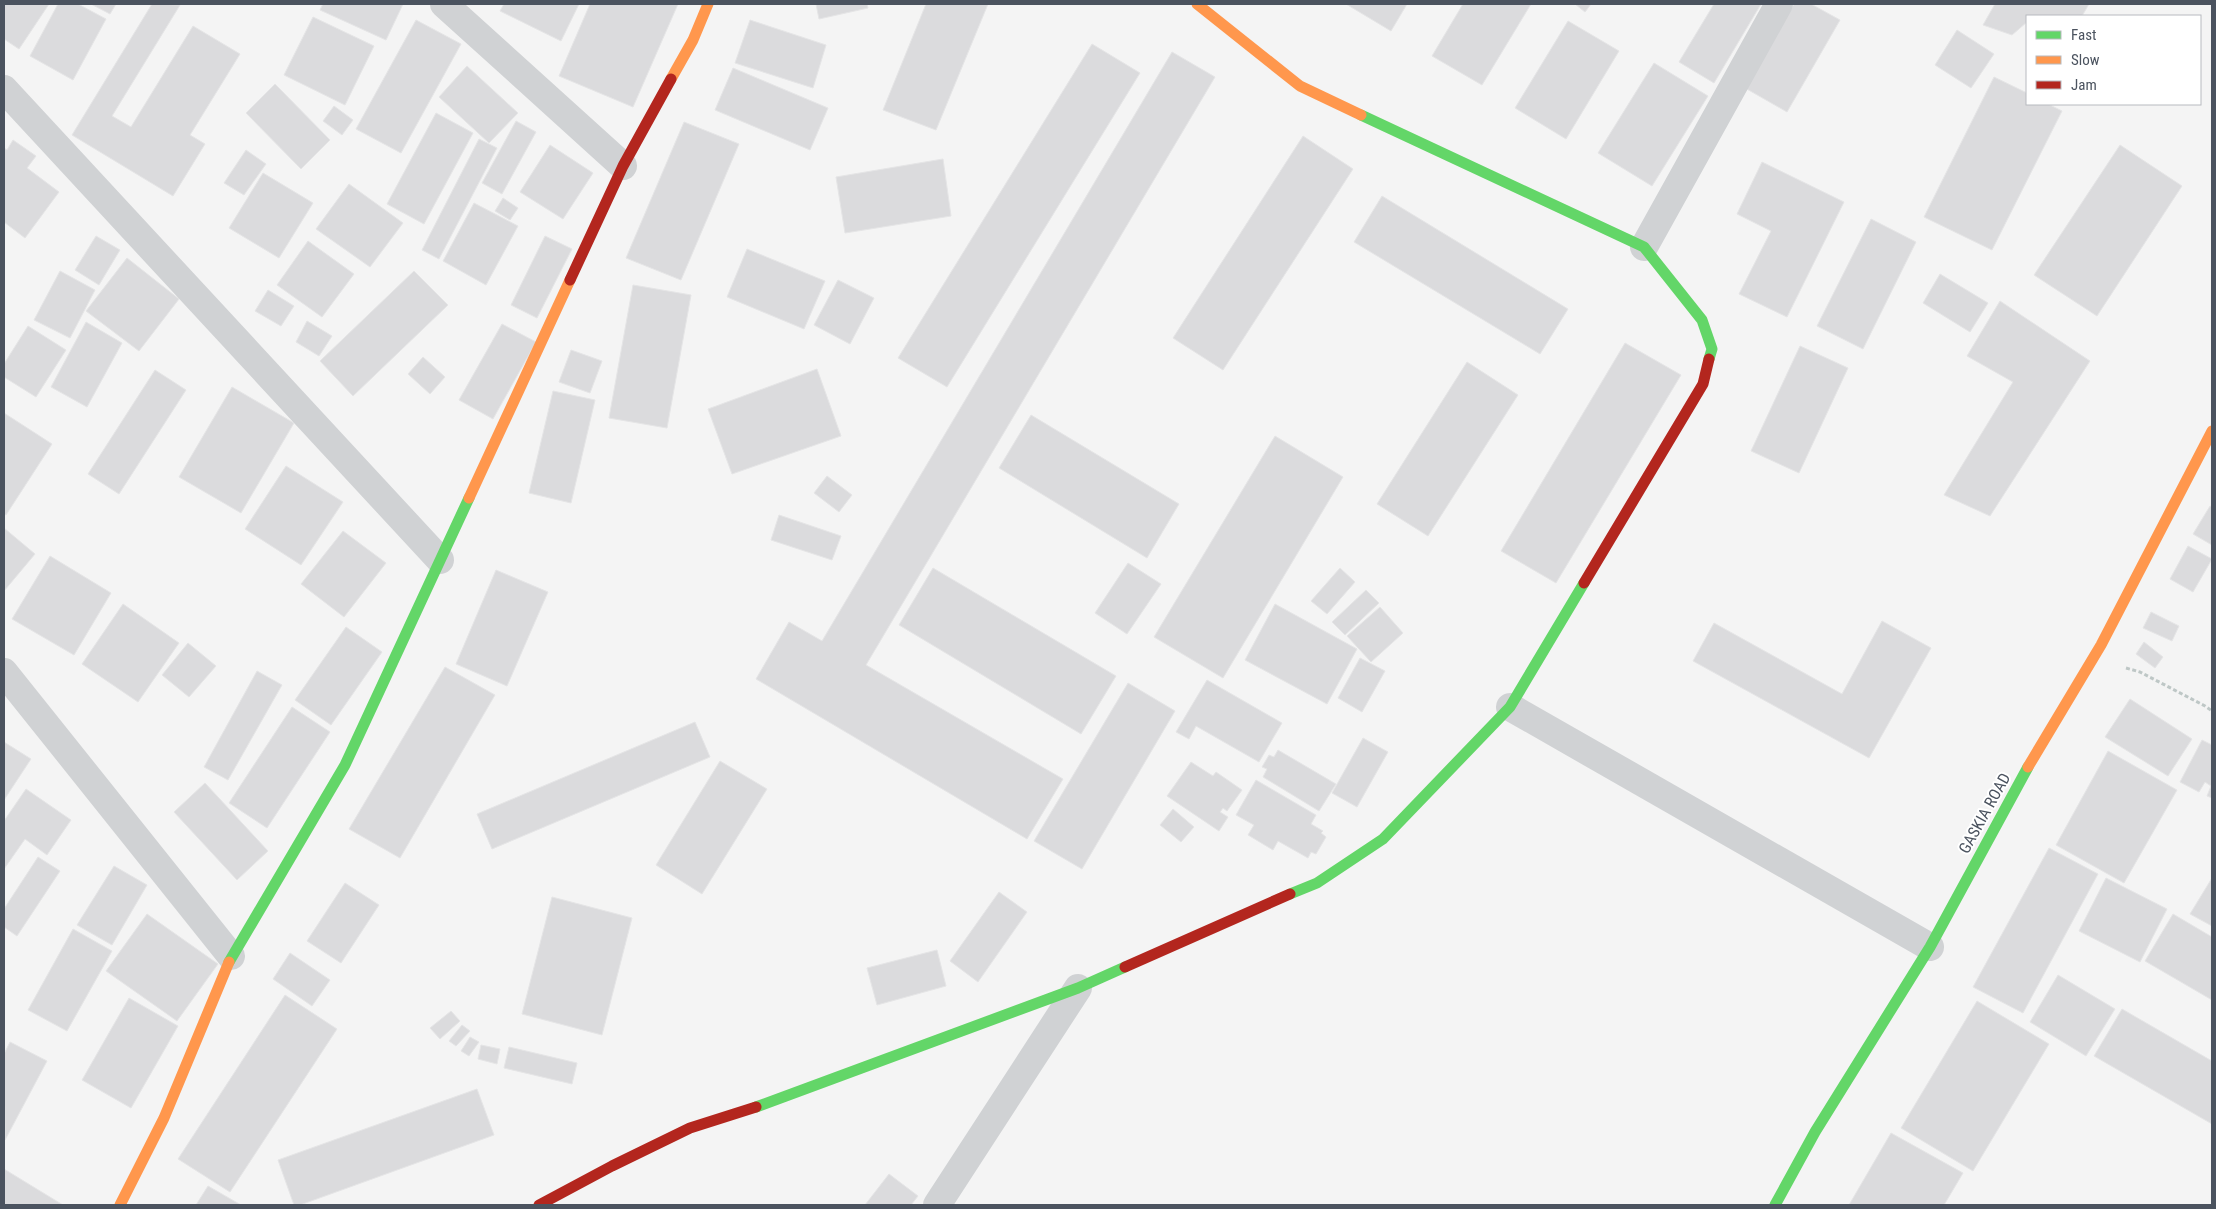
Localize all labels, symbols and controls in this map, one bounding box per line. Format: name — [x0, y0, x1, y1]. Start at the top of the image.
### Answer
legend — [2026, 15, 2201, 105]
text: Fast — [2071, 26, 2096, 44]
text: Slow — [2071, 51, 2100, 69]
text: Jam — [2071, 76, 2097, 94]
street label: GASKIA ROAD — [1955, 770, 2014, 857]

